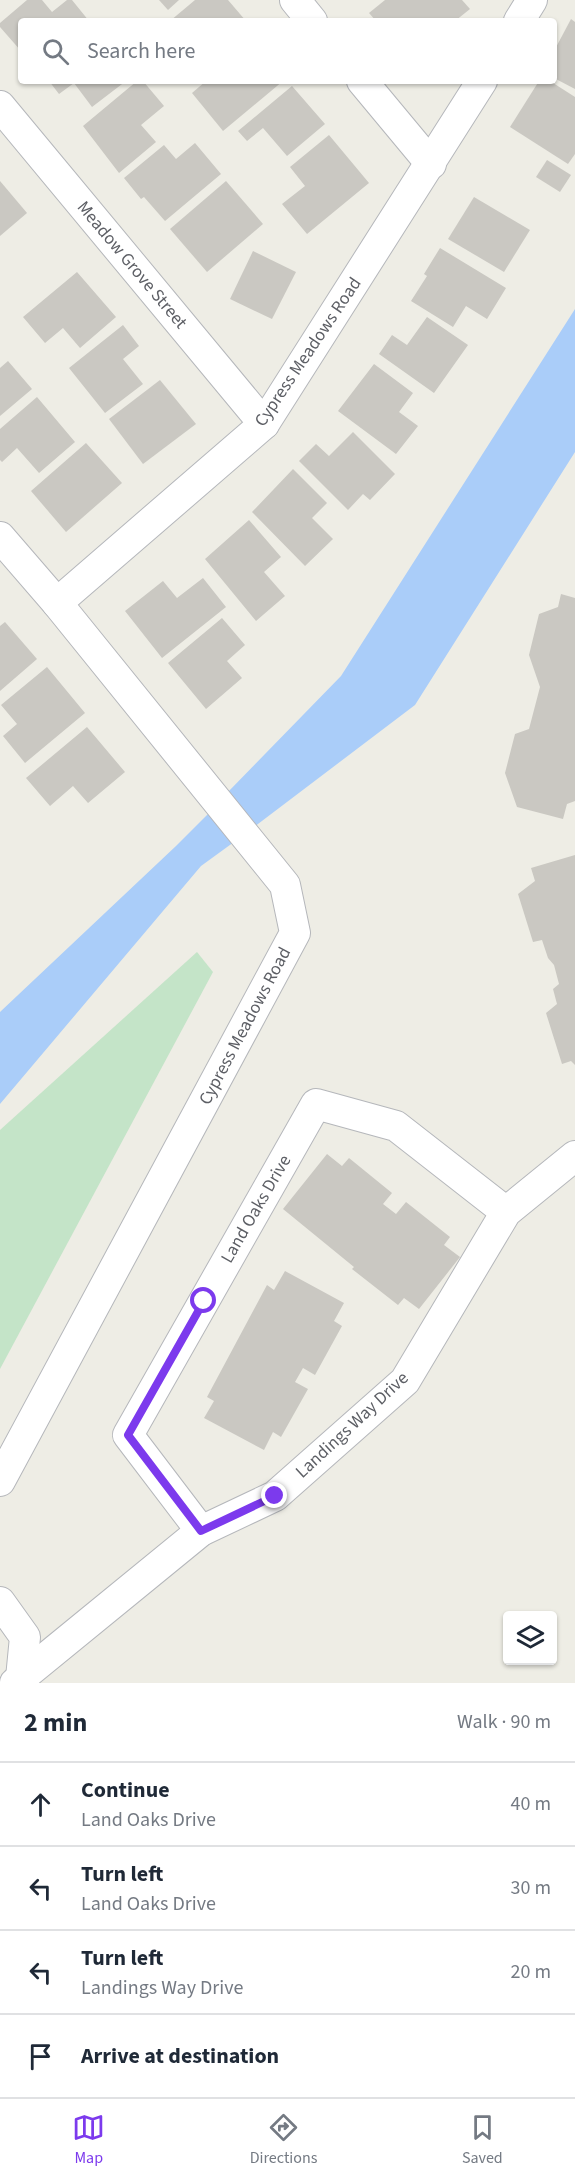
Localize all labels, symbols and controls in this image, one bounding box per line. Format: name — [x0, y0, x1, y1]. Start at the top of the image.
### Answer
search box — [18, 18, 557, 84]
icon: search — [39, 35, 72, 68]
text: Search here — [87, 35, 195, 67]
street label: Meadow Grove Street — [71, 196, 193, 334]
street label: Cypress Meadows Road — [249, 272, 367, 432]
street label: Cypress Meadows Road — [193, 943, 297, 1109]
street label: Land Oaks Drive — [215, 1150, 297, 1268]
route start — [190, 1287, 216, 1313]
street label: Landings Way Drive — [290, 1366, 414, 1484]
route end — [261, 1482, 287, 1508]
map controls — [503, 1611, 557, 1665]
button: layers — [503, 1611, 557, 1665]
text: 2 min — [24, 1704, 87, 1741]
text: Walk · 90 m — [457, 1708, 551, 1736]
text: Continue — [81, 1774, 170, 1806]
icon: ahead — [24, 1788, 57, 1821]
text: 40 m — [511, 1790, 551, 1818]
text: Land Oaks Drive — [81, 1806, 216, 1834]
text: Turn left — [81, 1858, 163, 1890]
icon: left — [24, 1872, 57, 1905]
text: 30 m — [511, 1874, 551, 1902]
text: Land Oaks Drive — [81, 1890, 216, 1918]
text: Turn left — [81, 1942, 163, 1974]
icon: left — [24, 1956, 57, 1989]
text: 20 m — [511, 1958, 551, 1986]
text: Landings Way Drive — [81, 1974, 243, 2002]
icon: arrive — [24, 2040, 57, 2073]
text: Arrive at destination — [81, 2040, 279, 2072]
tab: Map — [72, 2111, 105, 2169]
tab: Directions — [250, 2111, 317, 2169]
tab: Saved — [462, 2111, 503, 2169]

